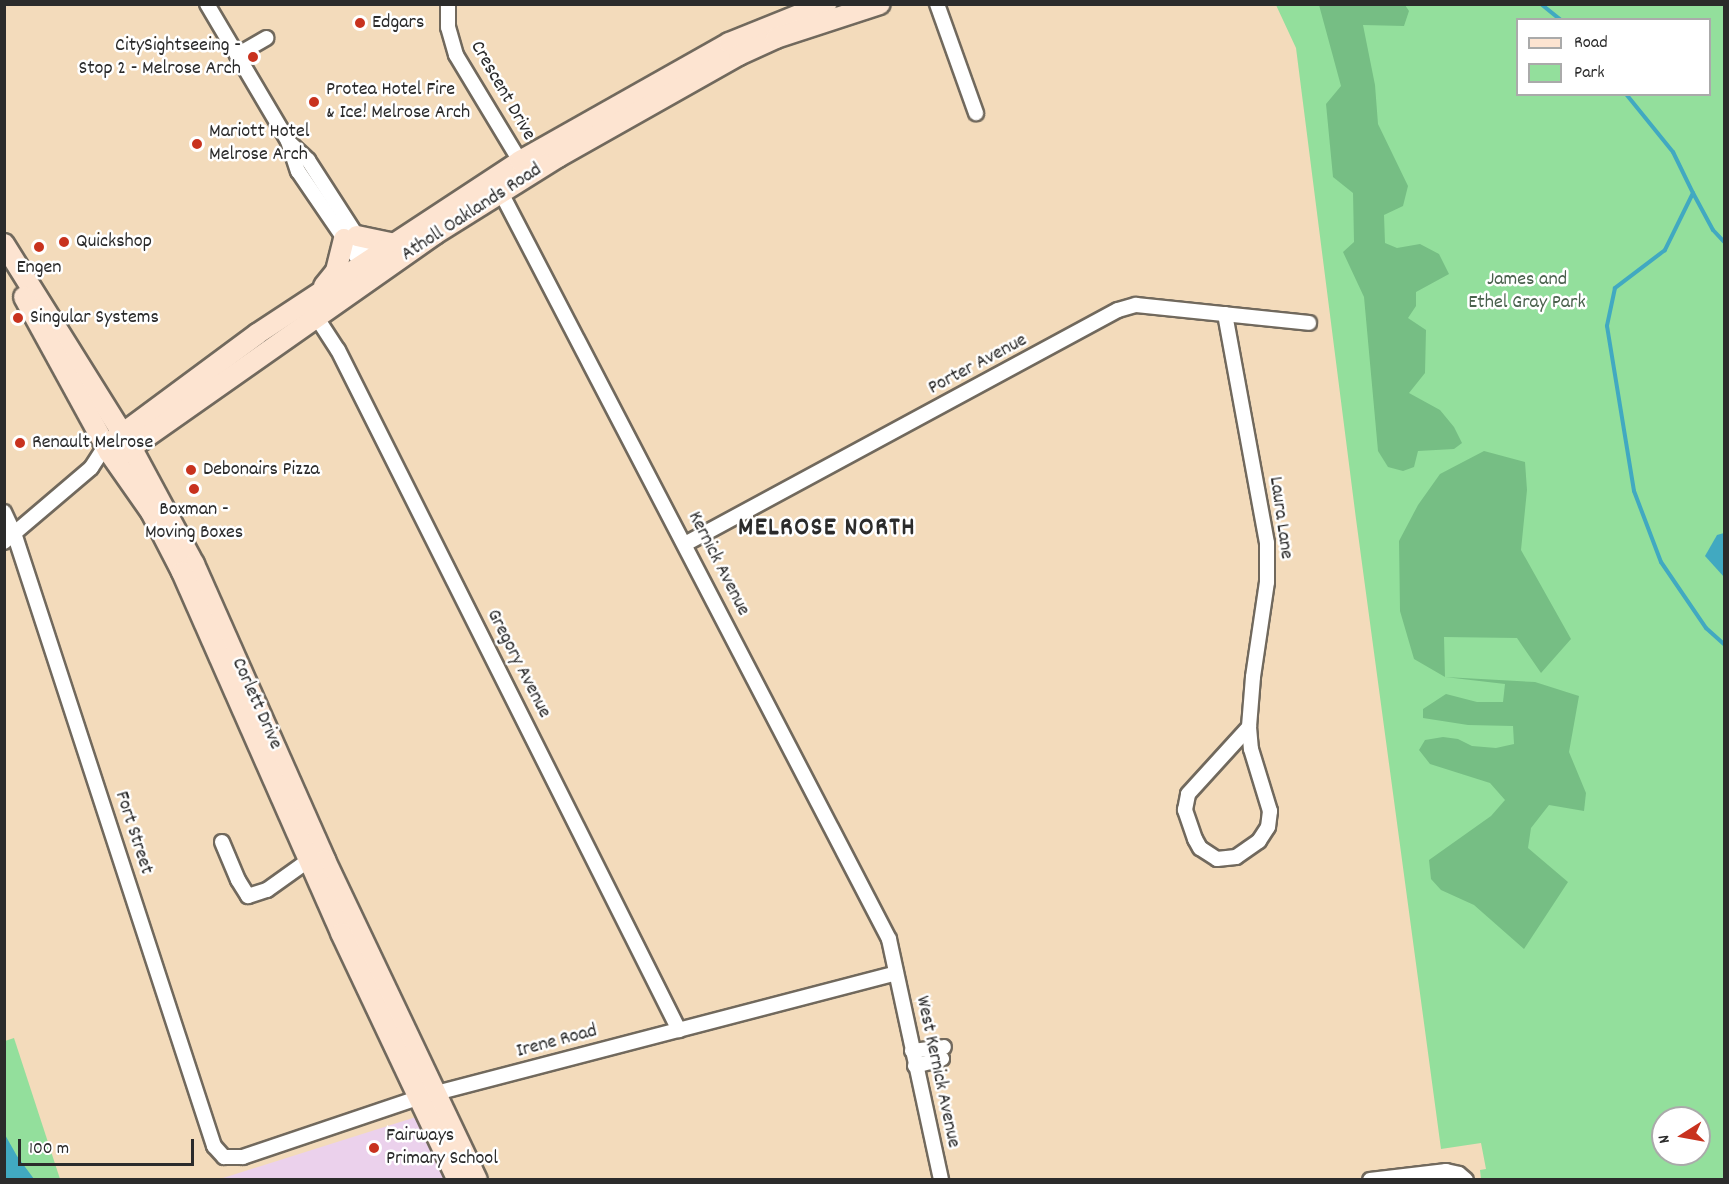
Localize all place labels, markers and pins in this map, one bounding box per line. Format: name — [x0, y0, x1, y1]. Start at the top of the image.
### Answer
place label: Edgars — [372, 11, 424, 35]
marker: Edgars — [353, 16, 367, 30]
place label: CitySightseeing - Stop 2 - Melrose Arch — [78, 34, 241, 81]
marker: CitySightseeing - Stop 2 - Melrose Arch — [246, 50, 260, 64]
place label: Protea Hotel Fire & Ice! Melrose Arch — [326, 78, 470, 125]
marker: Protea Hotel Fire & Ice! Melrose Arch — [307, 95, 321, 109]
place label: Mariott Hotel Melrose Arch — [209, 120, 309, 167]
marker: Mariott Hotel Melrose Arch — [190, 137, 204, 151]
place label: Quickshop — [76, 230, 152, 254]
marker: Quickshop — [57, 235, 71, 249]
marker: Engen — [32, 240, 46, 254]
place label: Engen — [16, 256, 62, 280]
place label: Singular Systems — [30, 306, 159, 330]
marker: Singular Systems — [11, 311, 25, 325]
place label: Renault Melrose — [32, 431, 153, 455]
marker: Renault Melrose — [13, 436, 27, 450]
place label: Debonairs Pizza — [203, 458, 320, 482]
marker: Debonairs Pizza — [184, 463, 198, 477]
marker: Boxman - Moving Boxes — [187, 482, 201, 496]
place label: Boxman - Moving Boxes — [145, 498, 243, 545]
place label: Fairways Primary School — [386, 1124, 498, 1171]
marker: Fairways Primary School — [367, 1141, 381, 1155]

